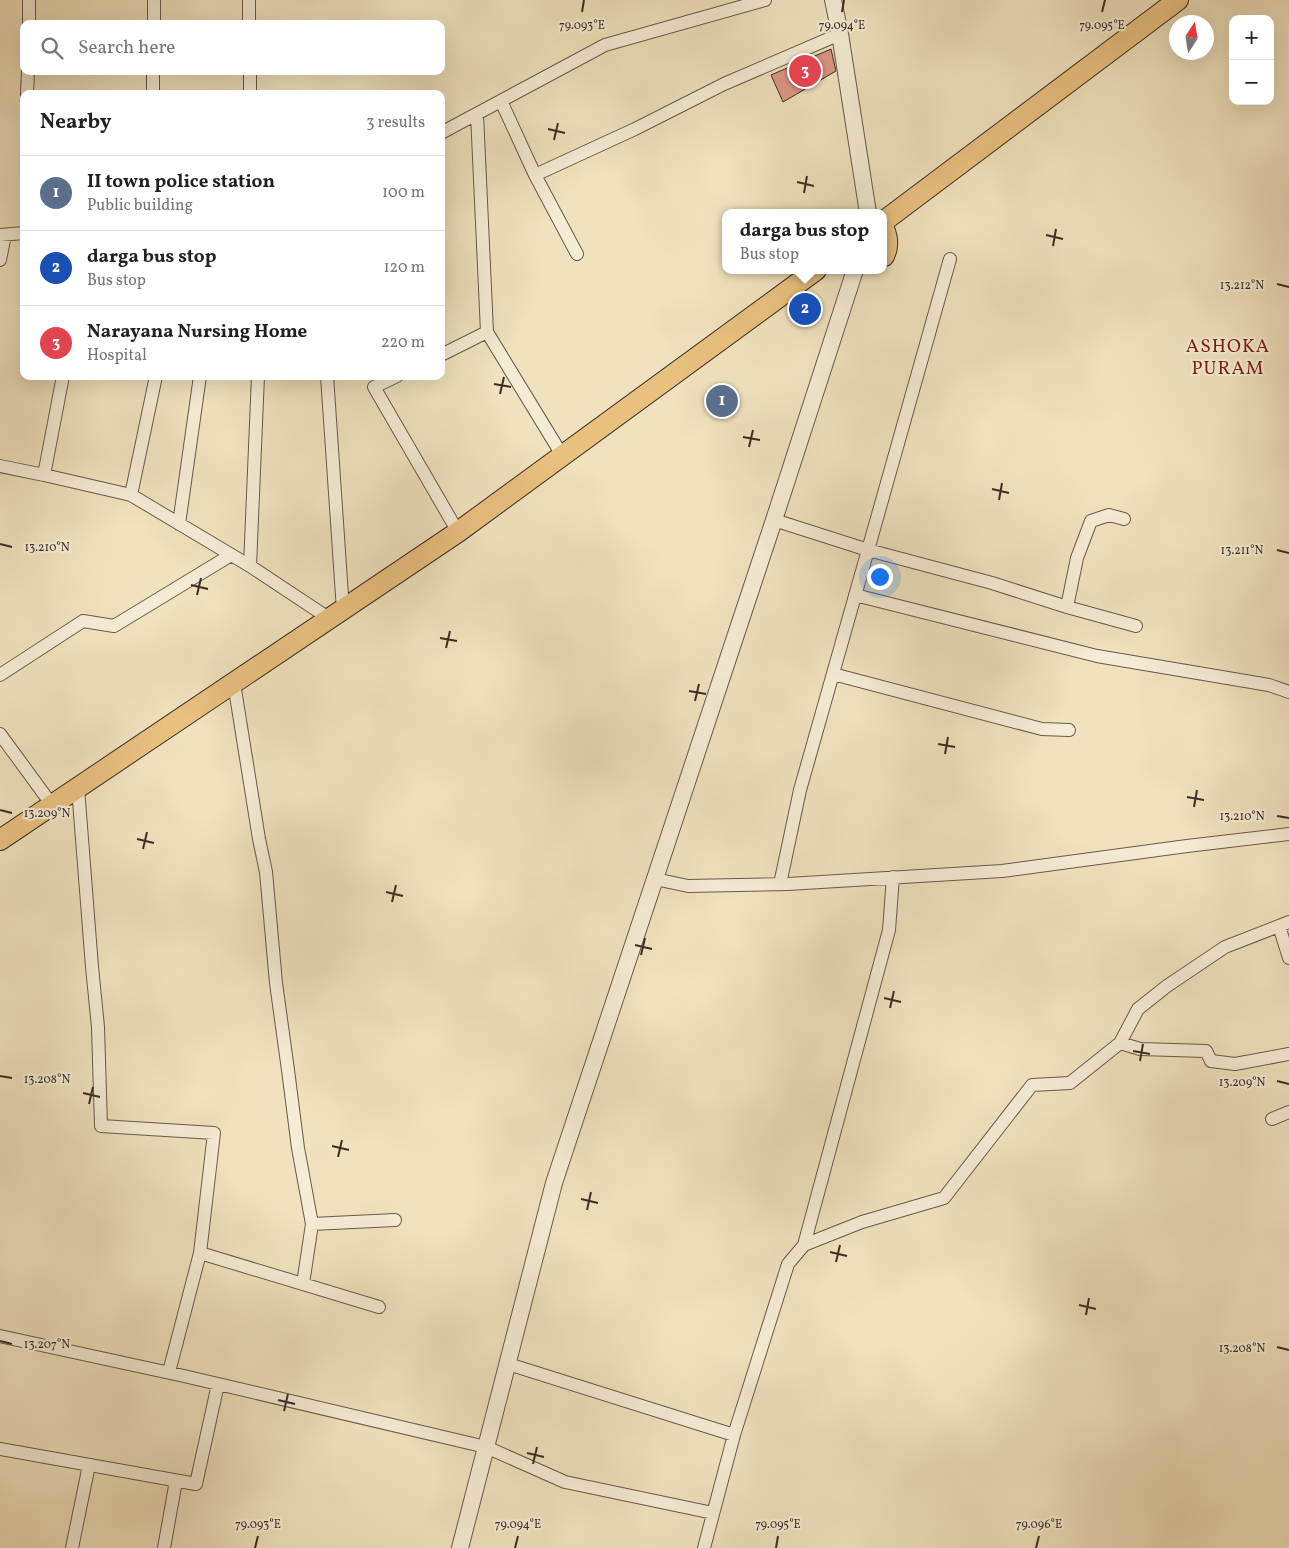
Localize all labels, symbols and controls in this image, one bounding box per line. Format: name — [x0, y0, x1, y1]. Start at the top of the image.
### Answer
north arrow — [1169, 15, 1214, 60]
map controls — [1229, 15, 1274, 105]
button: + — [1229, 15, 1274, 60]
text: 79.093°E — [559, 18, 605, 34]
text: 79.094°E — [819, 18, 865, 34]
text: 79.095°E — [1079, 18, 1125, 34]
search box — [20, 20, 445, 75]
icon: search — [38, 34, 66, 62]
text: Search here — [78, 35, 175, 61]
pin: 3 — [789, 52, 821, 90]
button: − — [1229, 60, 1274, 105]
text: Nearby — [40, 108, 111, 137]
text: 3 results — [366, 112, 425, 134]
text: II town police station — [87, 169, 275, 195]
text: 1 — [53, 182, 59, 204]
text: 100 m — [382, 182, 425, 204]
text: Public building — [87, 195, 193, 217]
popup — [722, 209, 887, 274]
text: darga bus stop — [740, 218, 869, 244]
text: darga bus stop — [87, 244, 216, 270]
text: Bus stop — [740, 244, 799, 266]
text: 2 — [52, 257, 60, 279]
text: 120 m — [383, 257, 425, 279]
text: Bus stop — [87, 270, 146, 292]
text: 13.212°N — [1220, 278, 1264, 294]
pin: 2 — [789, 290, 821, 328]
text: Narayana Nursing Home — [87, 319, 307, 345]
text: 3 — [52, 332, 60, 354]
text: 220 m — [381, 332, 425, 354]
district label: ASHOKA PURAM — [1186, 334, 1270, 382]
text: Hospital — [87, 345, 147, 367]
pin: 1 — [706, 382, 738, 420]
text: 13.210°N — [24, 540, 70, 556]
text: 13.211°N — [1221, 543, 1263, 559]
your location — [867, 564, 893, 590]
text: 13.209°N — [24, 806, 70, 822]
text: 13.210°N — [1219, 809, 1265, 825]
text: 13.208°N — [24, 1072, 70, 1088]
text: 13.209°N — [1219, 1075, 1265, 1091]
text: 13.207°N — [24, 1337, 70, 1353]
text: 13.208°N — [1219, 1341, 1265, 1357]
text: 79.093°E — [235, 1517, 281, 1533]
text: 79.094°E — [495, 1517, 541, 1533]
text: 79.095°E — [755, 1517, 801, 1533]
text: 79.096°E — [1016, 1517, 1062, 1533]

